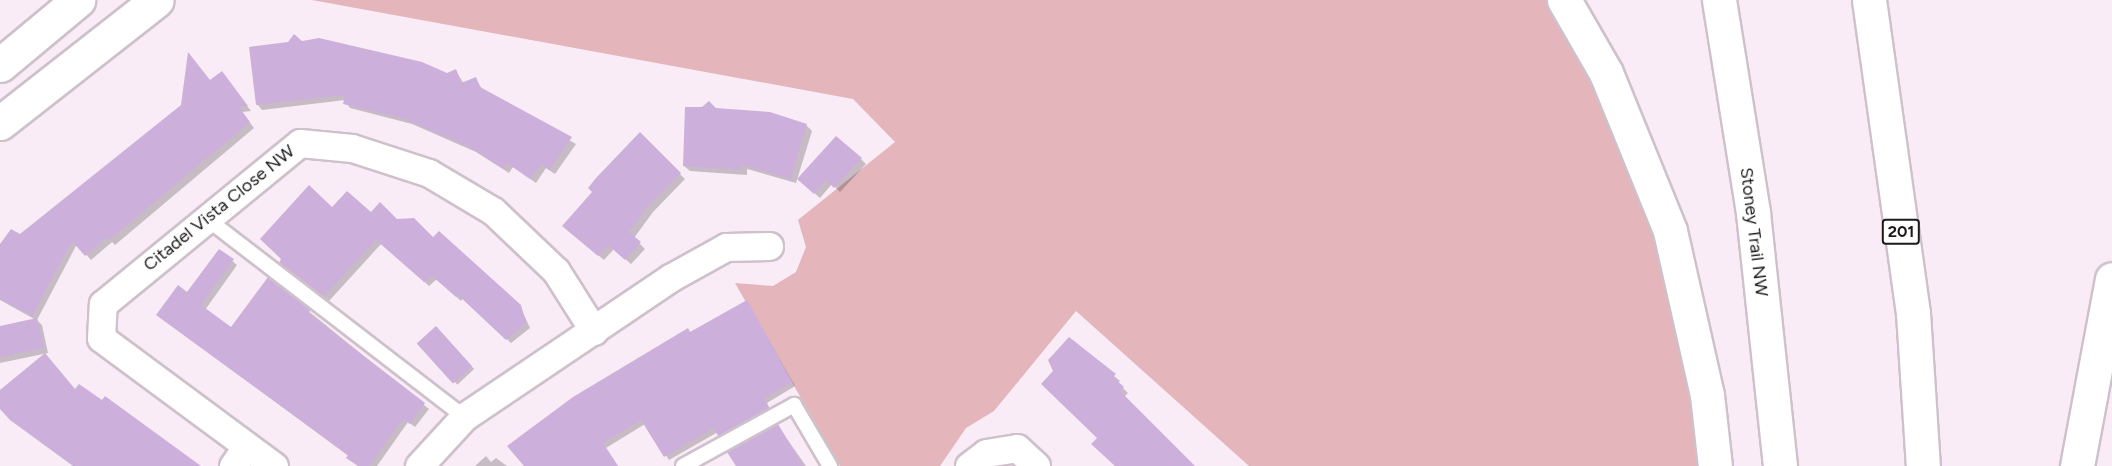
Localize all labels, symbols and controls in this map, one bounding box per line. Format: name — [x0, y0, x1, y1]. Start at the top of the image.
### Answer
street label: Citadel Vista Close NW — [139, 140, 299, 276]
street label: Stoney Trail NW — [1735, 166, 1773, 298]
road number: 201 — [1882, 219, 1920, 245]

